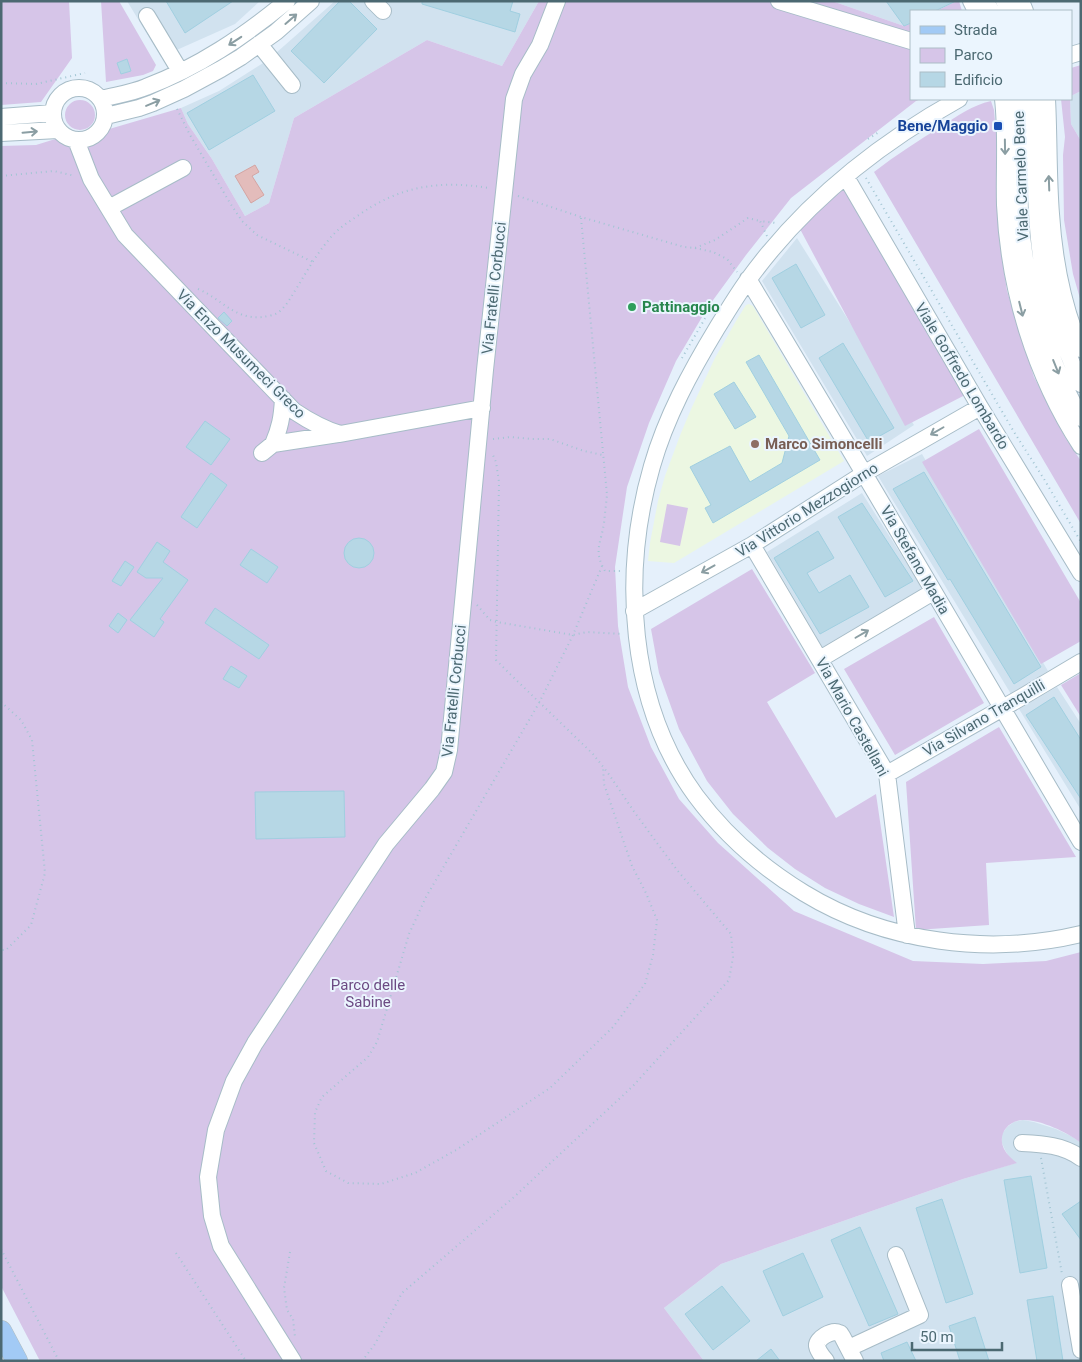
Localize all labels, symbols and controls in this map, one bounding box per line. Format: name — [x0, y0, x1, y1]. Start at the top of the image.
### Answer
legend — [910, 10, 1072, 100]
one-way arrow — [284, 13, 297, 25]
text: Strada — [954, 21, 997, 39]
one-way arrow — [228, 37, 242, 47]
text: Parco — [954, 46, 993, 64]
text: Edificio — [954, 71, 1003, 89]
one-way arrow — [144, 98, 160, 107]
street label: Viale Carmelo Bene — [1010, 111, 1032, 241]
place label: Bene/Maggio — [898, 117, 988, 135]
marker: Bene/Maggio — [992, 120, 1004, 132]
one-way arrow — [21, 127, 37, 136]
one-way arrow — [1000, 139, 1010, 155]
one-way arrow — [1045, 175, 1054, 191]
street label: Via Fratelli Corbucci — [478, 221, 510, 355]
street label: Via Enzo Musumeci Greco — [173, 286, 309, 422]
place label: Pattinaggio — [642, 298, 720, 316]
street label: Viale Goffredo Lombardo — [911, 299, 1013, 453]
one-way arrow — [1017, 300, 1026, 316]
marker: Pattinaggio — [626, 301, 638, 313]
one-way arrow — [1051, 359, 1061, 374]
one-way arrow — [931, 427, 945, 437]
place label: Marco Simoncelli — [765, 435, 882, 453]
marker: Marco Simoncelli — [749, 438, 761, 450]
street label: Via Vittorio Mezzogiorno — [733, 459, 881, 561]
street label: Via Stefano Madia — [877, 503, 953, 617]
one-way arrow — [702, 565, 716, 575]
street label: Via Fratelli Corbucci — [438, 624, 470, 758]
one-way arrow — [854, 629, 868, 639]
street label: Via Mario Castellani — [812, 654, 892, 780]
street label: Via Silvano Tranquilli — [920, 676, 1048, 760]
park label: Parco delle Sabine — [331, 976, 405, 1011]
scale bar — [912, 1320, 1002, 1352]
text: 50 m — [920, 1328, 954, 1346]

